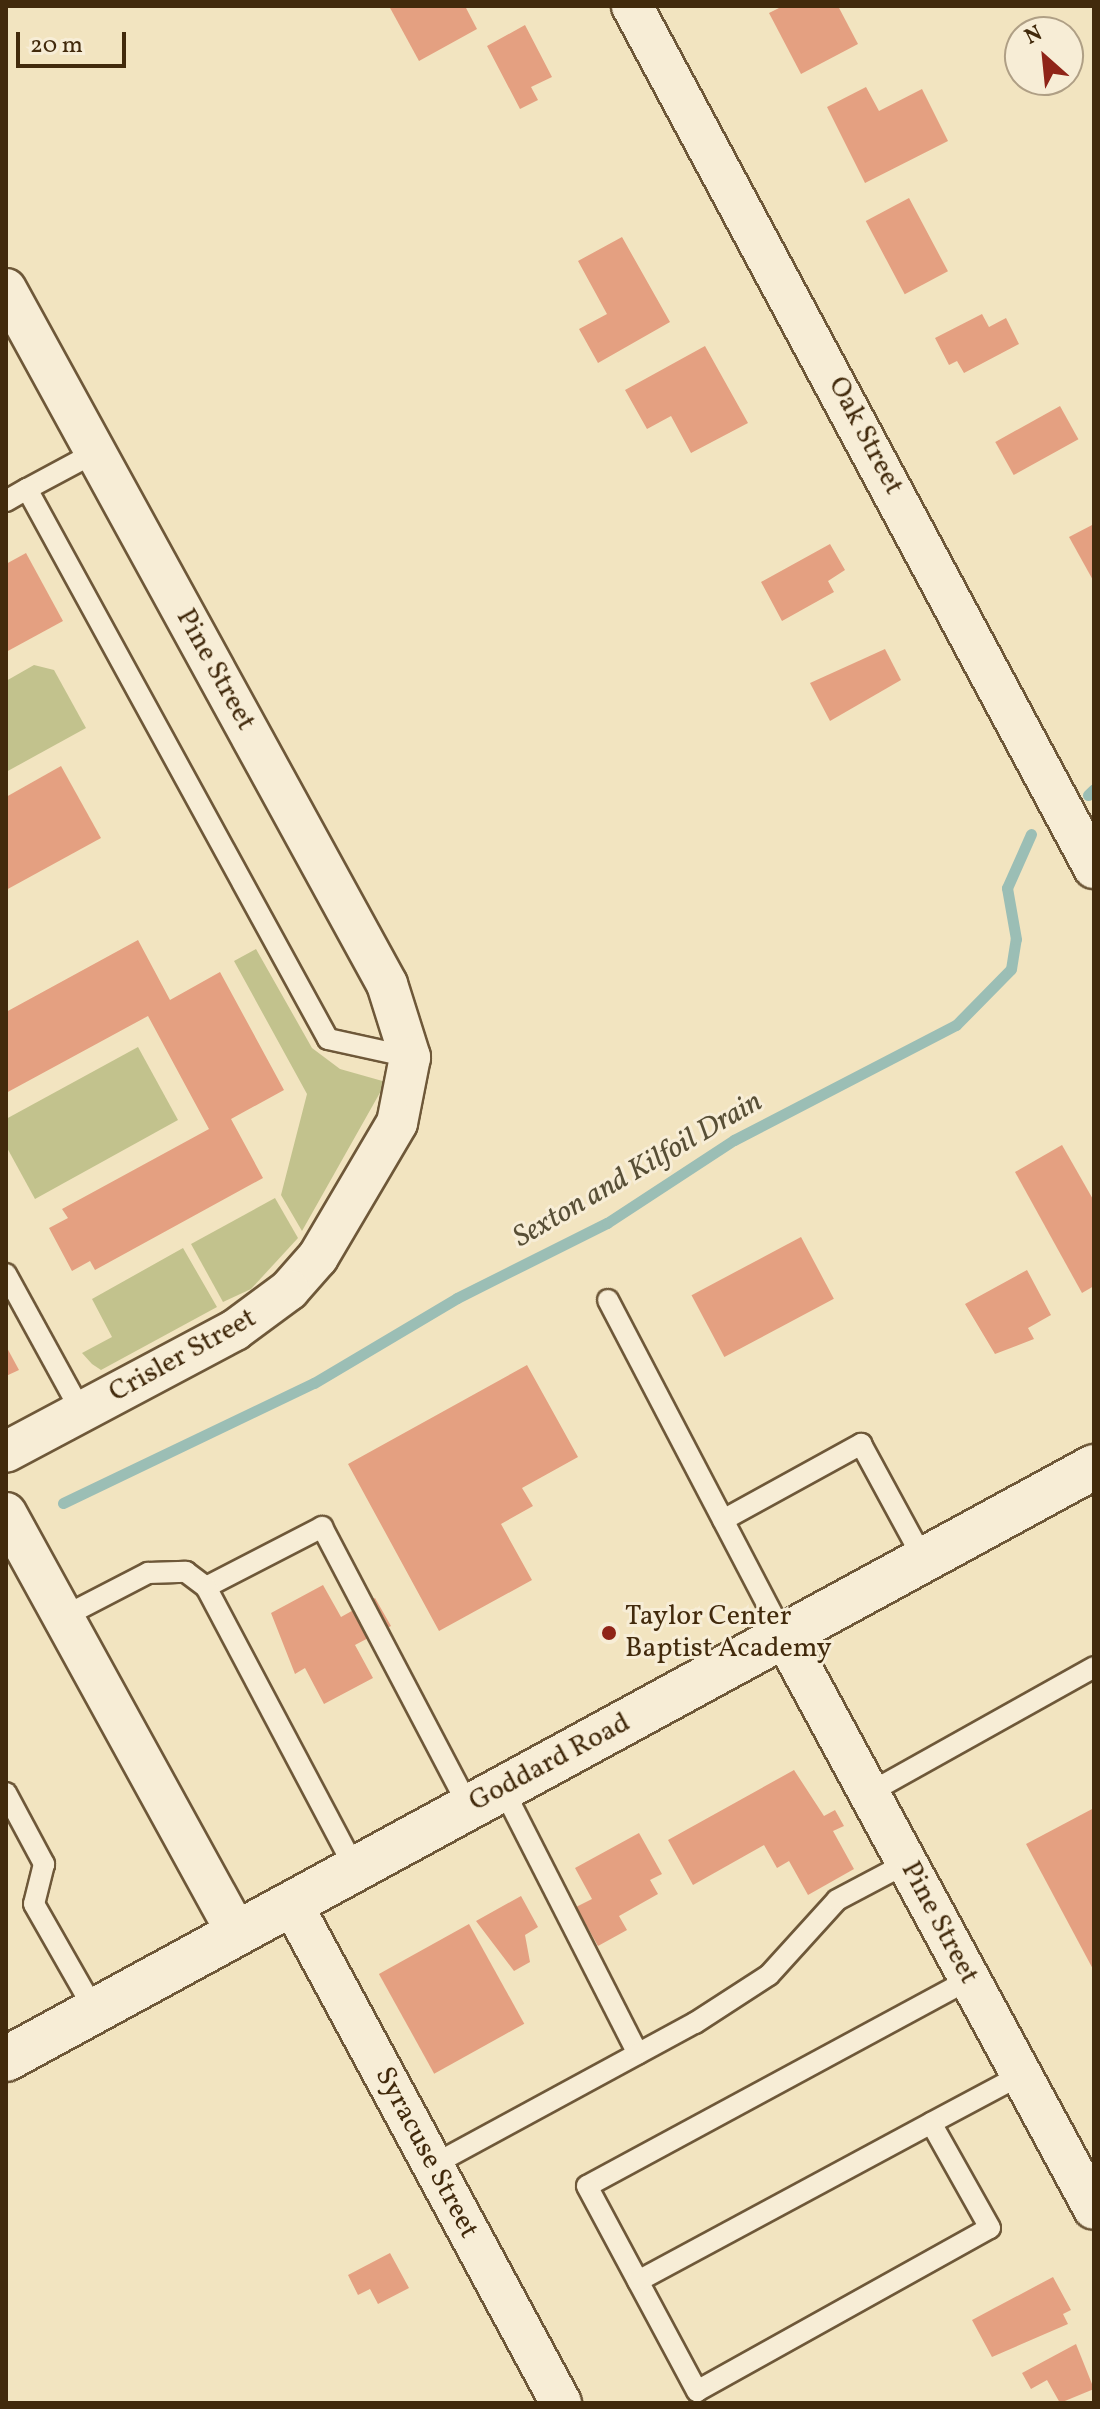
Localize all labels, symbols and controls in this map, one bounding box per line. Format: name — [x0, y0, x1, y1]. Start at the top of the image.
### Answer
scale bar — [20, 16, 130, 66]
north arrow — [1004, 16, 1084, 96]
text: N — [1020, 19, 1048, 53]
text: 20 m — [30, 29, 83, 63]
street label: Oak Street — [820, 371, 910, 501]
street label: Pine Street — [168, 603, 262, 737]
water label: Sexton and Kilfoil Drain — [507, 1084, 769, 1256]
street label: Crisler Street — [104, 1302, 262, 1410]
place label: Taylor Center Baptist Academy — [625, 1600, 832, 1666]
marker: Taylor Center Baptist Academy — [600, 1624, 618, 1642]
street label: Goddard Road — [464, 1707, 636, 1819]
street label: Pine Street — [893, 1856, 985, 1990]
street label: Syracuse Street — [367, 2062, 485, 2244]

